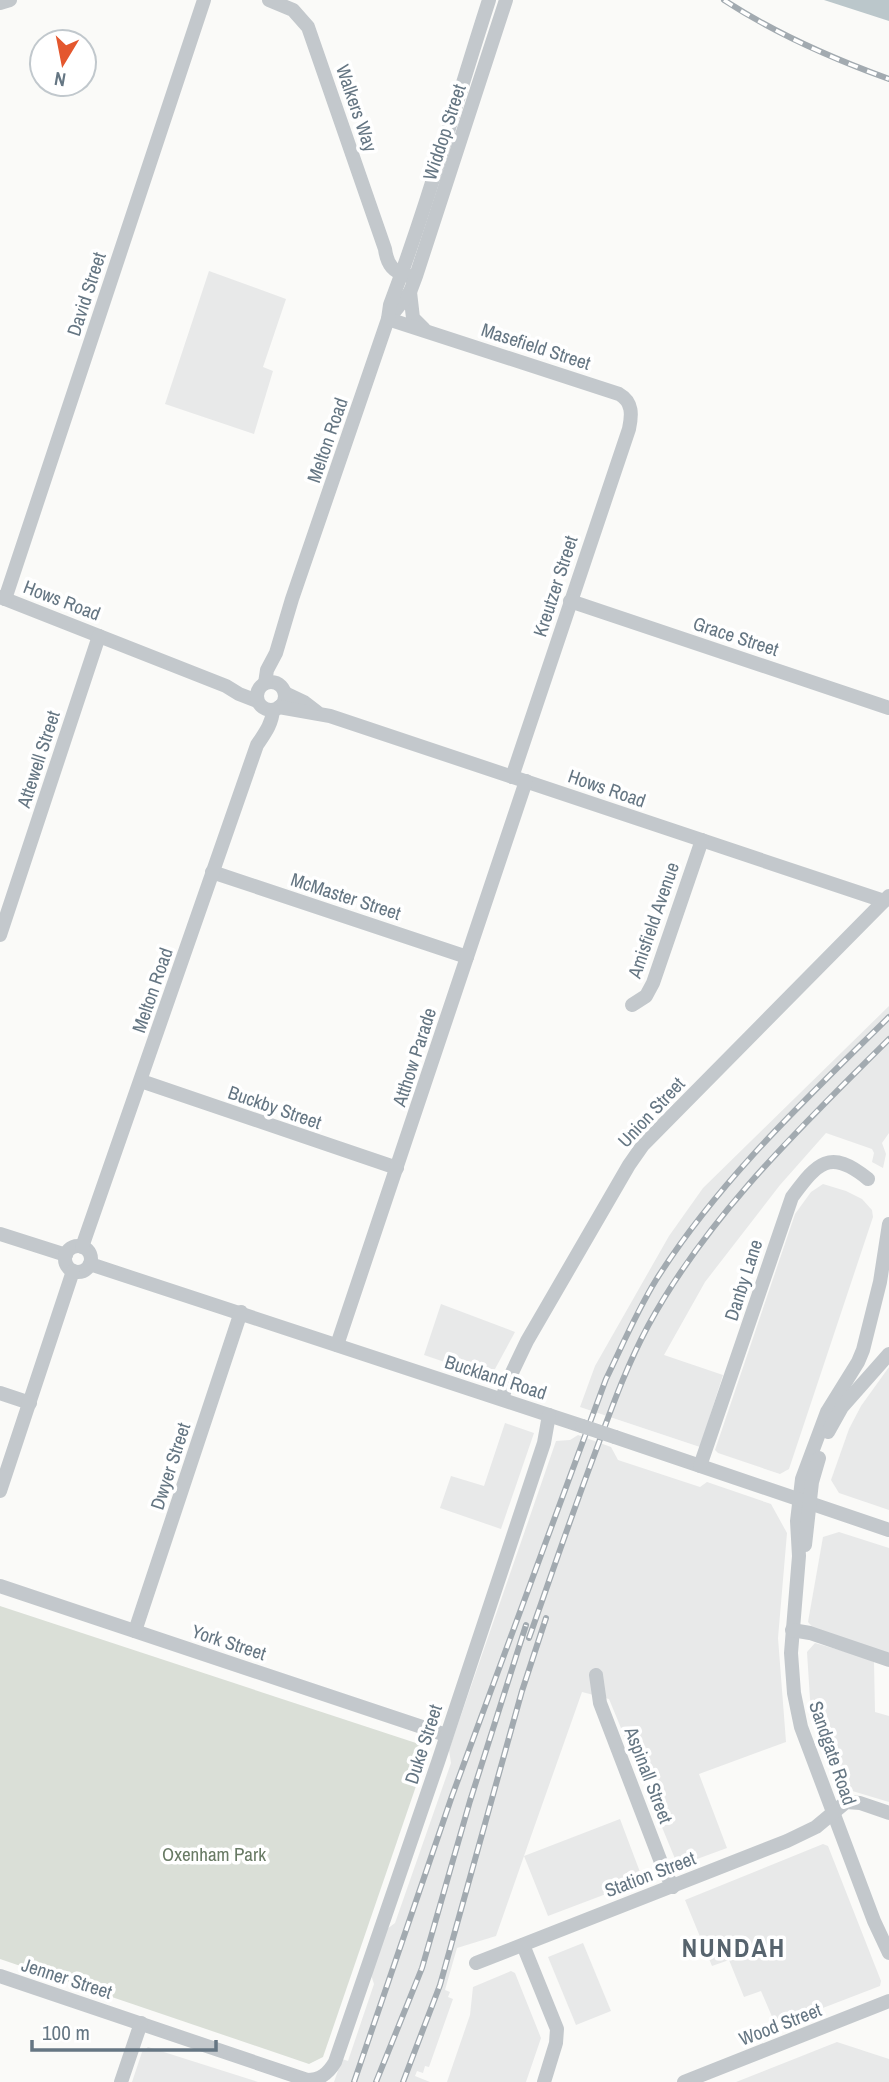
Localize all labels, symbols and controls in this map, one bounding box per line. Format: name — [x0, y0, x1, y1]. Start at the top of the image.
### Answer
north arrow — [28, 28, 98, 98]
street label: Walkers Way — [330, 61, 384, 155]
text: N — [52, 66, 68, 94]
street label: Widdop Street — [416, 80, 472, 183]
street label: David Street — [60, 248, 112, 339]
street label: Masefield Street — [478, 316, 595, 376]
street label: Melton Road — [300, 394, 354, 486]
street label: Kreutzer Street — [526, 532, 584, 640]
street label: Hows Road — [20, 573, 104, 627]
street label: Grace Street — [690, 610, 783, 662]
street label: Attewell Street — [10, 707, 66, 812]
street label: Hows Road — [565, 763, 649, 813]
street label: Amisfield Avenue — [621, 859, 685, 982]
street label: McMaster Street — [288, 866, 405, 926]
street label: Melton Road — [125, 944, 179, 1036]
street label: Atthow Parade — [386, 1004, 442, 1111]
street label: Union Street — [612, 1071, 691, 1153]
street label: Buckby Street — [225, 1079, 326, 1135]
street label: Danby Lane — [718, 1236, 768, 1324]
street label: Buckland Road — [442, 1348, 550, 1406]
street label: Dwyer Street — [144, 1419, 196, 1513]
street label: York Street — [189, 1618, 270, 1666]
street label: Sandgate Road — [803, 1698, 863, 1808]
street label: Duke Street — [398, 1700, 448, 1787]
street label: Aspinall Street — [618, 1722, 680, 1828]
park label: Oxenham Park — [162, 1841, 266, 1867]
street label: Station Street — [601, 1845, 700, 1903]
district label: NUNDAH — [682, 1930, 786, 1965]
street label: Jenner Street — [18, 1951, 116, 2005]
street label: Wood Street — [735, 1996, 826, 2052]
scale bar — [32, 2008, 215, 2052]
text: 100 m — [42, 2018, 90, 2047]

